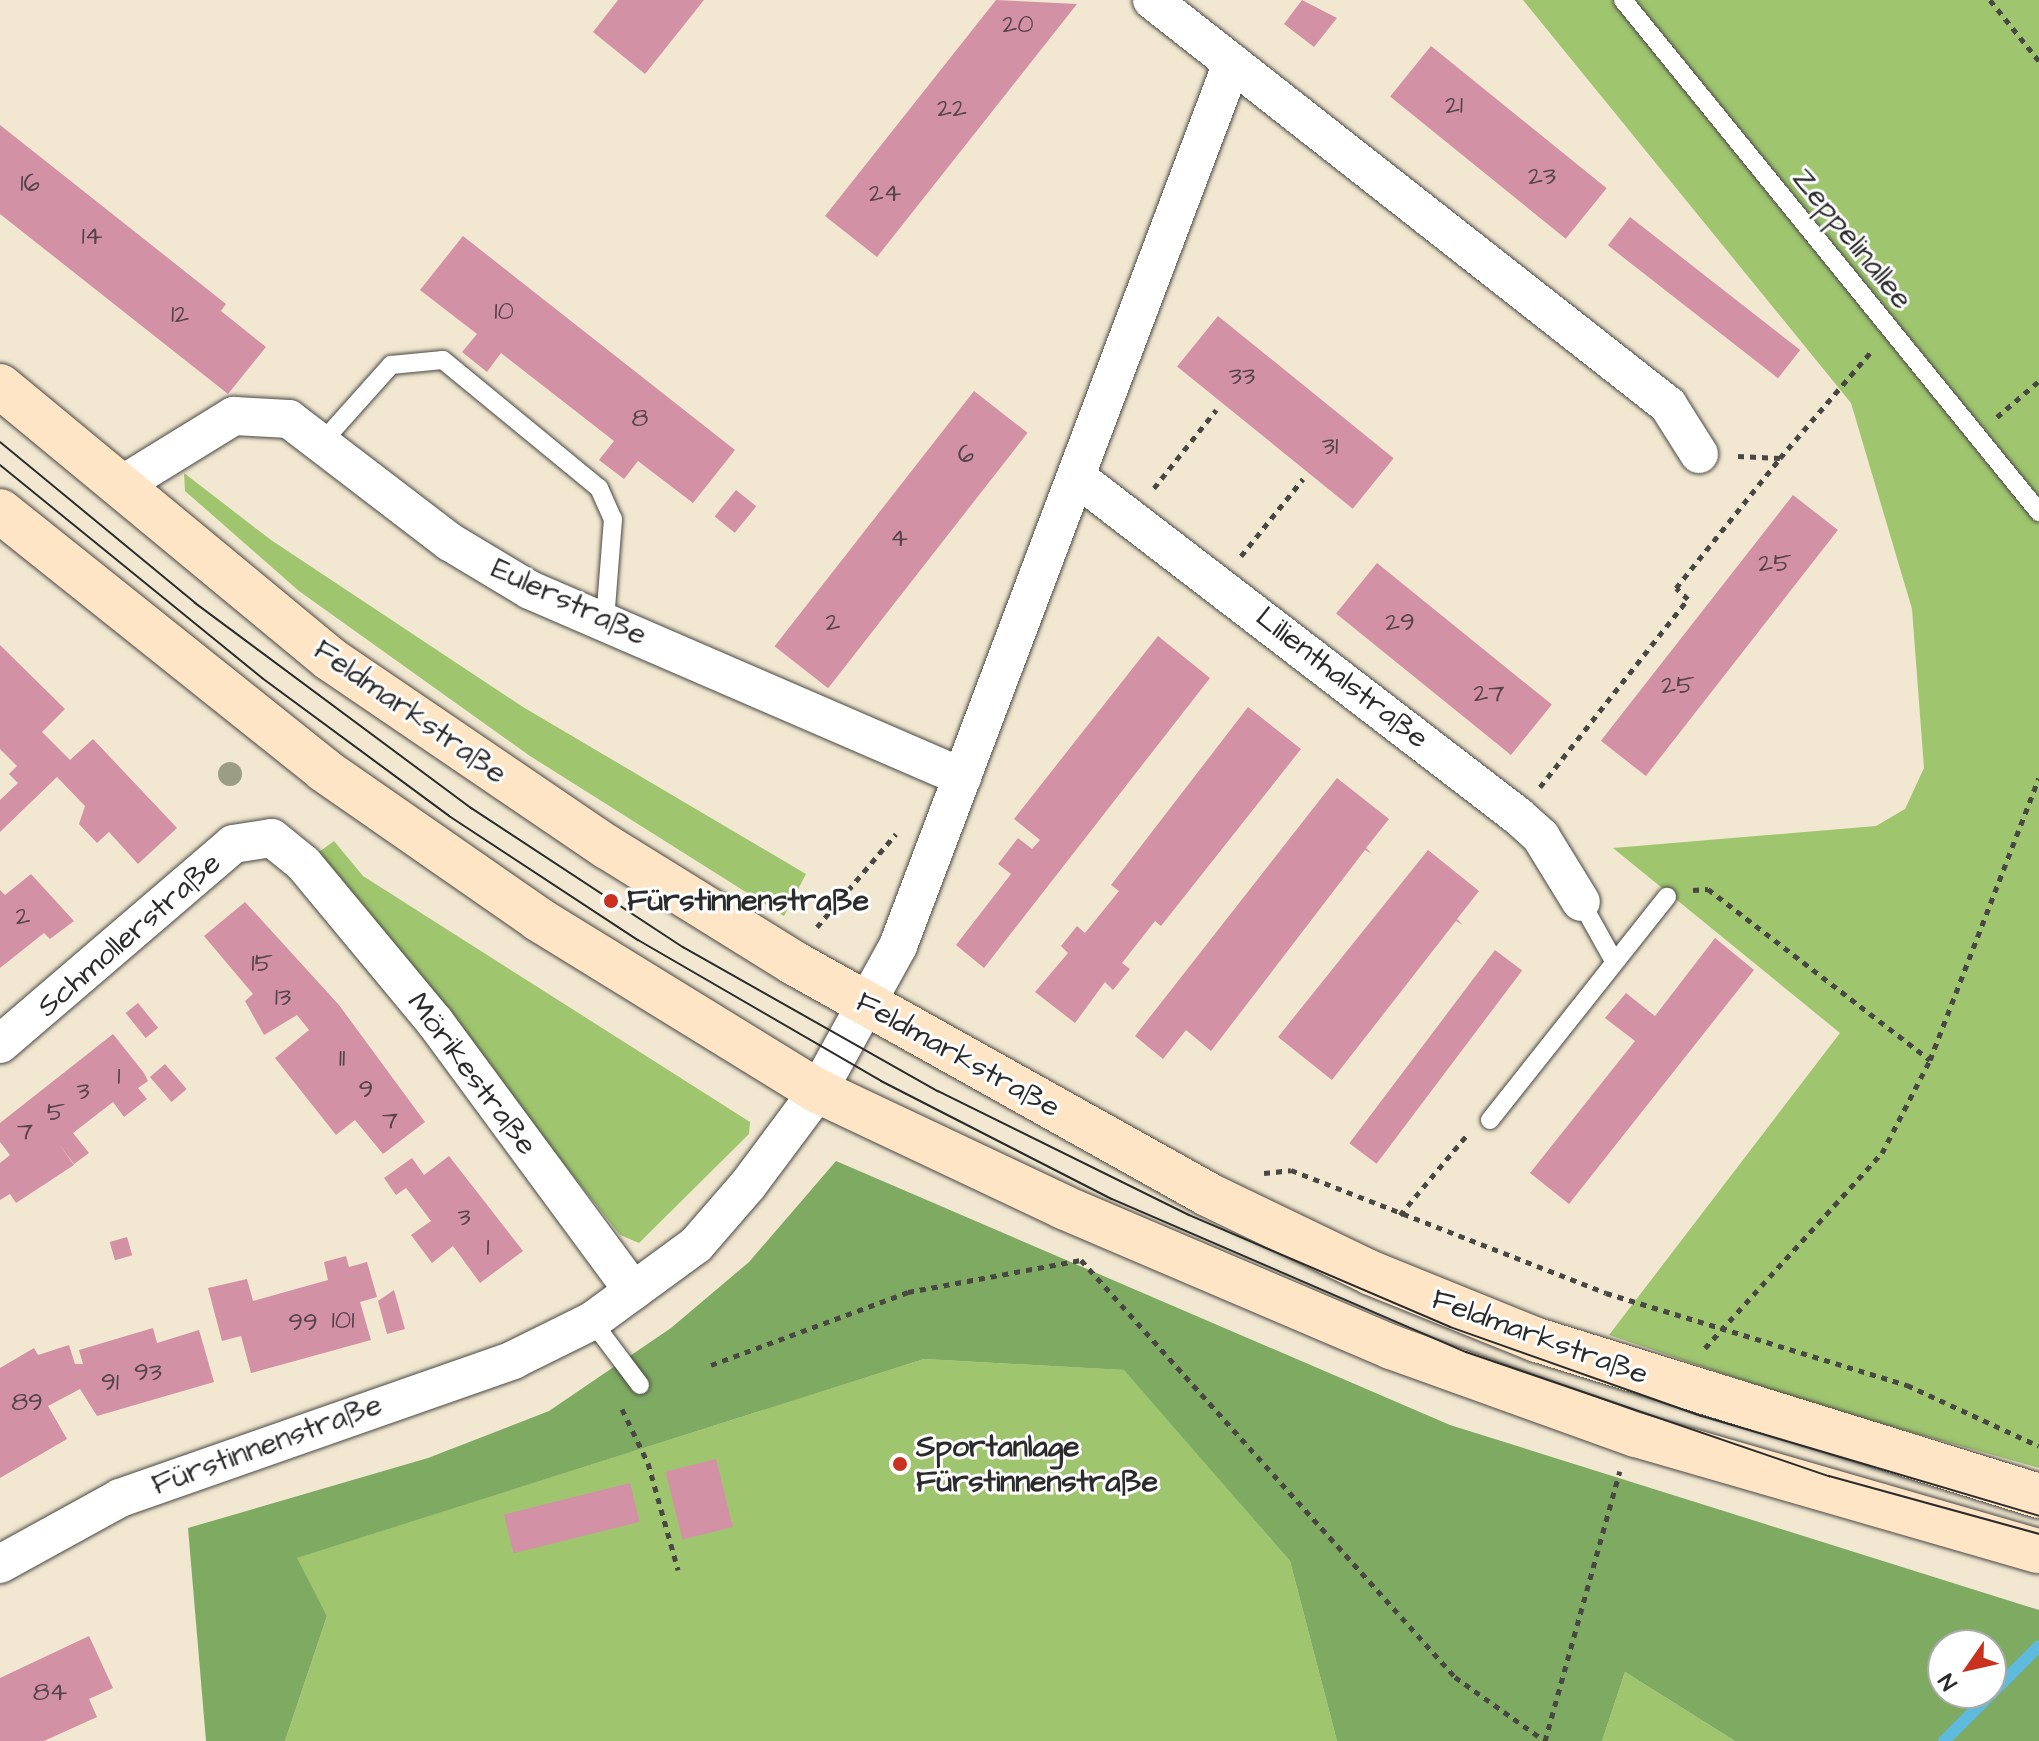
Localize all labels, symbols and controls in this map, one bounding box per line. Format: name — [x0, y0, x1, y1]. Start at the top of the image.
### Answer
house number: 20 — [1002, 9, 1034, 41]
house number: 21 — [1445, 90, 1463, 122]
house number: 22 — [937, 93, 967, 125]
house number: 23 — [1528, 161, 1556, 193]
street label: Zeppelinallee — [1784, 161, 1920, 317]
house number: 16 — [20, 168, 40, 200]
house number: 24 — [869, 178, 901, 210]
house number: 14 — [81, 221, 103, 253]
house number: 10 — [494, 296, 514, 328]
house number: 12 — [171, 299, 189, 331]
house number: 33 — [1229, 361, 1255, 393]
house number: 8 — [632, 403, 648, 435]
house number: 31 — [1322, 431, 1338, 463]
house number: 6 — [958, 439, 974, 471]
house number: 4 — [890, 523, 908, 555]
house number: 25 — [1758, 548, 1792, 580]
street label: Eulerstraße — [486, 550, 652, 654]
street label: Lilienthalstraße — [1248, 599, 1436, 757]
house number: 2 — [826, 607, 840, 639]
house number: 29 — [1385, 607, 1415, 639]
street label: Feldmarkstraße — [307, 632, 513, 792]
house number: 25 — [1661, 670, 1695, 702]
house number: 27 — [1474, 678, 1504, 710]
street label: Schmollerstraße — [30, 845, 228, 1025]
place label: Fürstinnenstraße — [627, 883, 869, 919]
marker: Fürstinnenstraße — [602, 892, 620, 910]
house number: 2 — [16, 901, 30, 933]
house number: 15 — [251, 948, 273, 980]
house number: 13 — [275, 982, 291, 1014]
street label: Feldmarkstraße — [850, 984, 1066, 1126]
street label: Mörikestraße — [399, 986, 545, 1162]
house number: 11 — [339, 1043, 345, 1075]
house number: 1 — [117, 1061, 121, 1093]
house number: 9 — [359, 1074, 373, 1106]
house number: 3 — [76, 1076, 90, 1108]
house number: 5 — [47, 1097, 65, 1129]
house number: 7 — [382, 1105, 398, 1137]
house number: 7 — [17, 1116, 33, 1148]
house number: 3 — [457, 1202, 471, 1234]
house number: 1 — [486, 1232, 490, 1264]
street label: Feldmarkstraße — [1427, 1281, 1653, 1393]
house number: 101 — [331, 1305, 355, 1337]
house number: 99 — [288, 1307, 318, 1339]
house number: 93 — [134, 1357, 162, 1389]
house number: 91 — [101, 1367, 119, 1399]
house number: 89 — [11, 1387, 43, 1419]
street label: Fürstinnenstraße — [147, 1387, 387, 1503]
place label: Sportanlage Fürstinnenstraße — [916, 1429, 1158, 1500]
marker: Sportanlage Fürstinnenstraße — [891, 1455, 909, 1473]
north arrow — [1927, 1629, 2007, 1709]
text: N — [1932, 1667, 1965, 1696]
house number: 84 — [33, 1677, 67, 1709]

